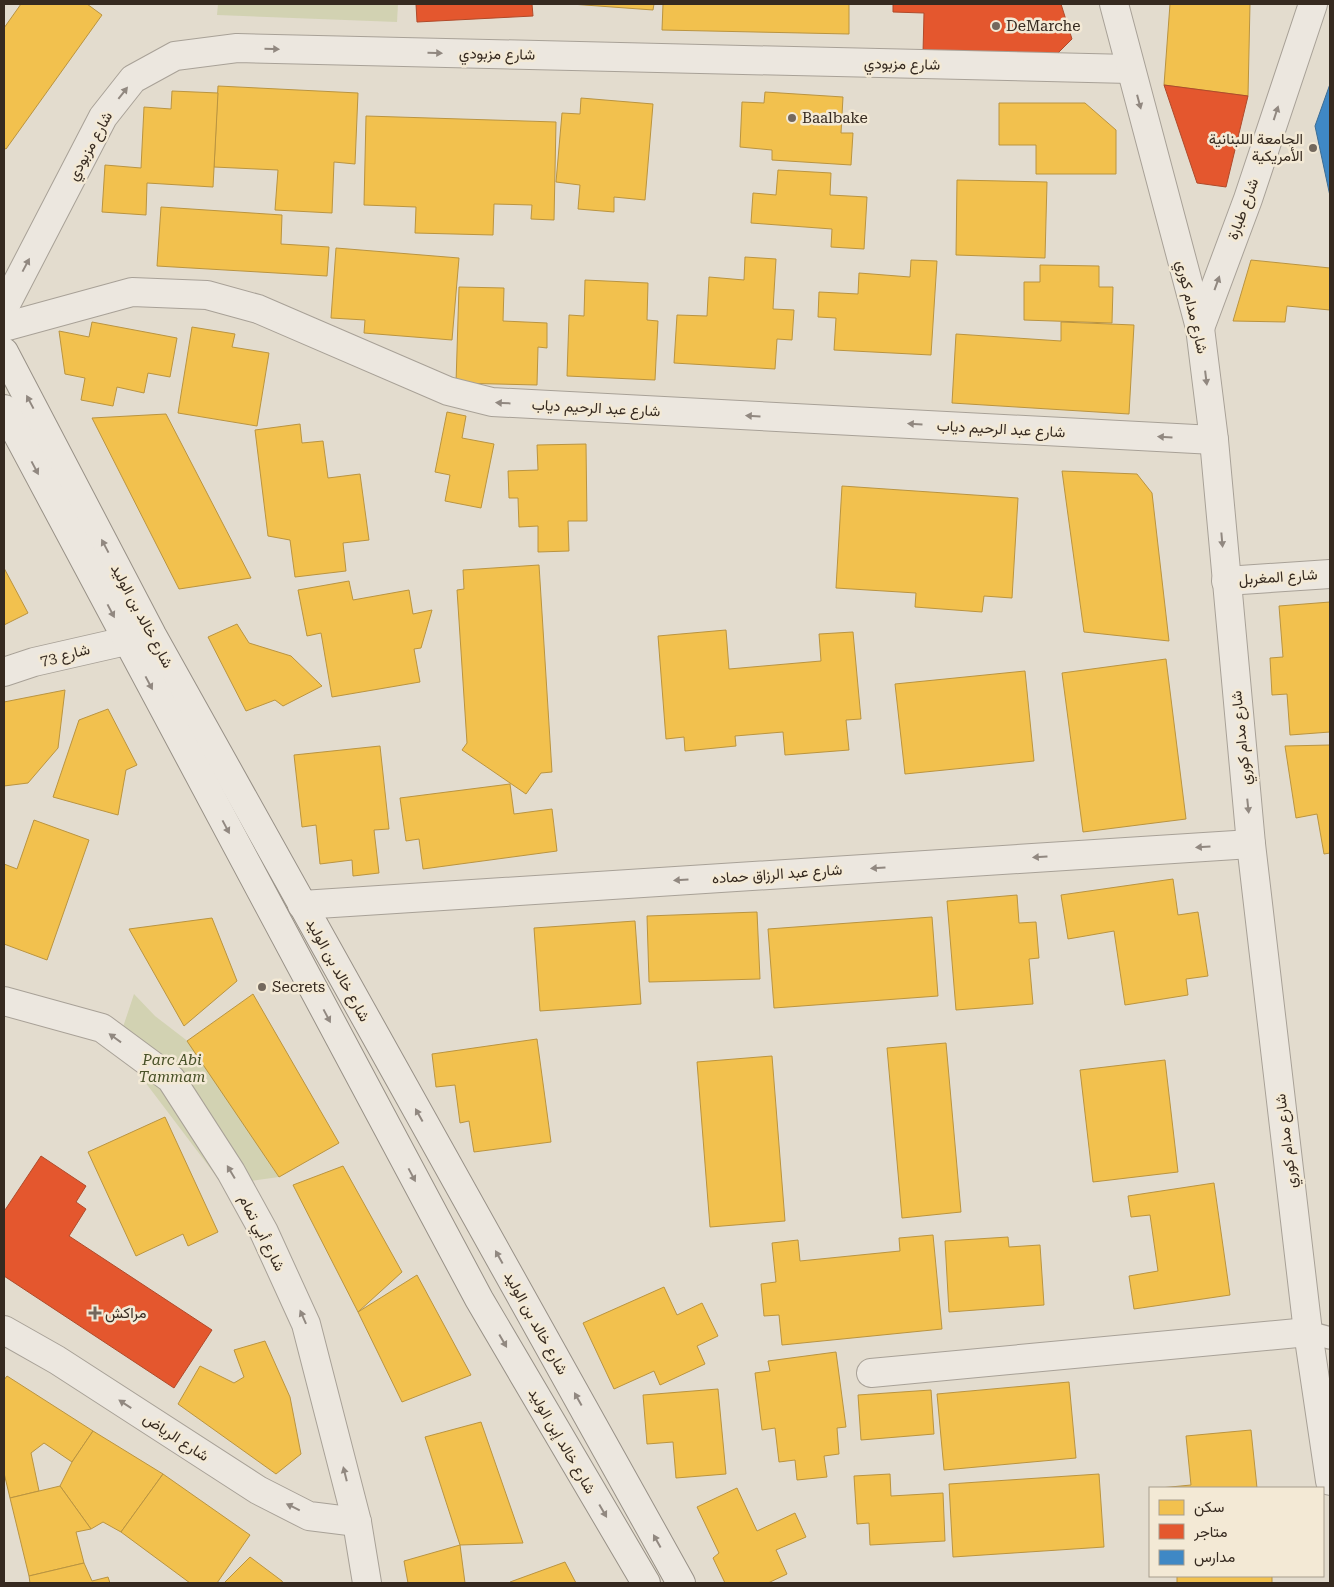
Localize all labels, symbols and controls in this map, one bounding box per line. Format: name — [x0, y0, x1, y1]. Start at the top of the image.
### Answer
place label: DeMarche — [1006, 17, 1081, 35]
marker: DeMarche — [990, 20, 1002, 32]
street label: شارع مزبودي — [459, 44, 535, 68]
one-way arrow — [264, 45, 280, 53]
one-way arrow — [427, 49, 443, 57]
street label: شارع مزبودي — [864, 54, 940, 78]
one-way arrow — [117, 87, 128, 100]
one-way arrow — [1136, 94, 1144, 109]
one-way arrow — [1273, 105, 1281, 120]
street label: شارع مزبودي — [64, 108, 120, 186]
place label: Baalbake — [802, 109, 868, 127]
marker: Baalbake — [786, 112, 798, 124]
place label: الجامعة اللبنانية الأمريكية — [1209, 130, 1303, 165]
marker: الجامعة اللبنانية الأمريكية — [1307, 142, 1319, 154]
street label: شارع طبارة — [1224, 176, 1264, 243]
one-way arrow — [22, 257, 30, 272]
street label: شارع مدام كوري — [1169, 259, 1212, 356]
one-way arrow — [1214, 275, 1221, 290]
one-way arrow — [1202, 371, 1210, 387]
one-way arrow — [26, 394, 34, 409]
street label: شارع عبد الرحيم دياب — [531, 396, 661, 422]
one-way arrow — [495, 398, 511, 406]
one-way arrow — [745, 411, 761, 419]
street label: شارع عبد الرحيم دياب — [936, 417, 1066, 443]
one-way arrow — [907, 420, 923, 428]
one-way arrow — [1157, 433, 1173, 441]
one-way arrow — [31, 460, 39, 475]
one-way arrow — [1218, 532, 1226, 548]
one-way arrow — [101, 538, 109, 553]
street label: شارع خالد بن الوليد — [105, 561, 177, 672]
street label: شارع المغربل — [1238, 565, 1318, 591]
one-way arrow — [106, 604, 115, 618]
street label: شارع 73 — [38, 640, 92, 672]
one-way arrow — [145, 676, 153, 691]
street label: شارع مدام كوري — [1227, 689, 1259, 786]
one-way arrow — [1244, 799, 1252, 815]
one-way arrow — [222, 819, 230, 834]
one-way arrow — [1194, 843, 1210, 851]
one-way arrow — [1032, 854, 1048, 862]
street label: شارع عبد الرزاق حماده — [711, 860, 843, 890]
one-way arrow — [870, 864, 886, 872]
one-way arrow — [673, 877, 689, 885]
street label: شارع خالد بن الوليد — [300, 915, 374, 1026]
place label: Secrets — [272, 978, 325, 996]
marker: Secrets — [256, 981, 268, 993]
one-way arrow — [323, 1009, 331, 1024]
one-way arrow — [108, 1033, 122, 1043]
park label: Parc Abi Tammam — [138, 1051, 206, 1086]
street label: شارع مدام كوري — [1271, 1092, 1305, 1189]
one-way arrow — [415, 1108, 424, 1122]
one-way arrow — [226, 1165, 235, 1178]
one-way arrow — [408, 1168, 416, 1182]
street label: شارع أبي تمام — [232, 1192, 289, 1276]
one-way arrow — [494, 1250, 503, 1264]
street label: شارع خالد بن الوليد — [498, 1268, 572, 1379]
place label: مراكش — [105, 1304, 146, 1323]
marker: مراكش — [89, 1307, 101, 1319]
one-way arrow — [298, 1310, 306, 1324]
one-way arrow — [499, 1334, 508, 1347]
street label: شارع خالد إبن الوليد — [523, 1385, 600, 1498]
one-way arrow — [574, 1391, 582, 1406]
one-way arrow — [118, 1399, 132, 1408]
street label: شارع الرياض — [139, 1409, 212, 1467]
one-way arrow — [340, 1467, 348, 1482]
legend — [1149, 1487, 1324, 1577]
text: سكن — [1194, 1498, 1224, 1517]
one-way arrow — [285, 1503, 300, 1512]
one-way arrow — [599, 1504, 608, 1518]
text: متاجر — [1193, 1523, 1228, 1541]
one-way arrow — [653, 1533, 661, 1548]
text: مدارس — [1194, 1548, 1235, 1567]

